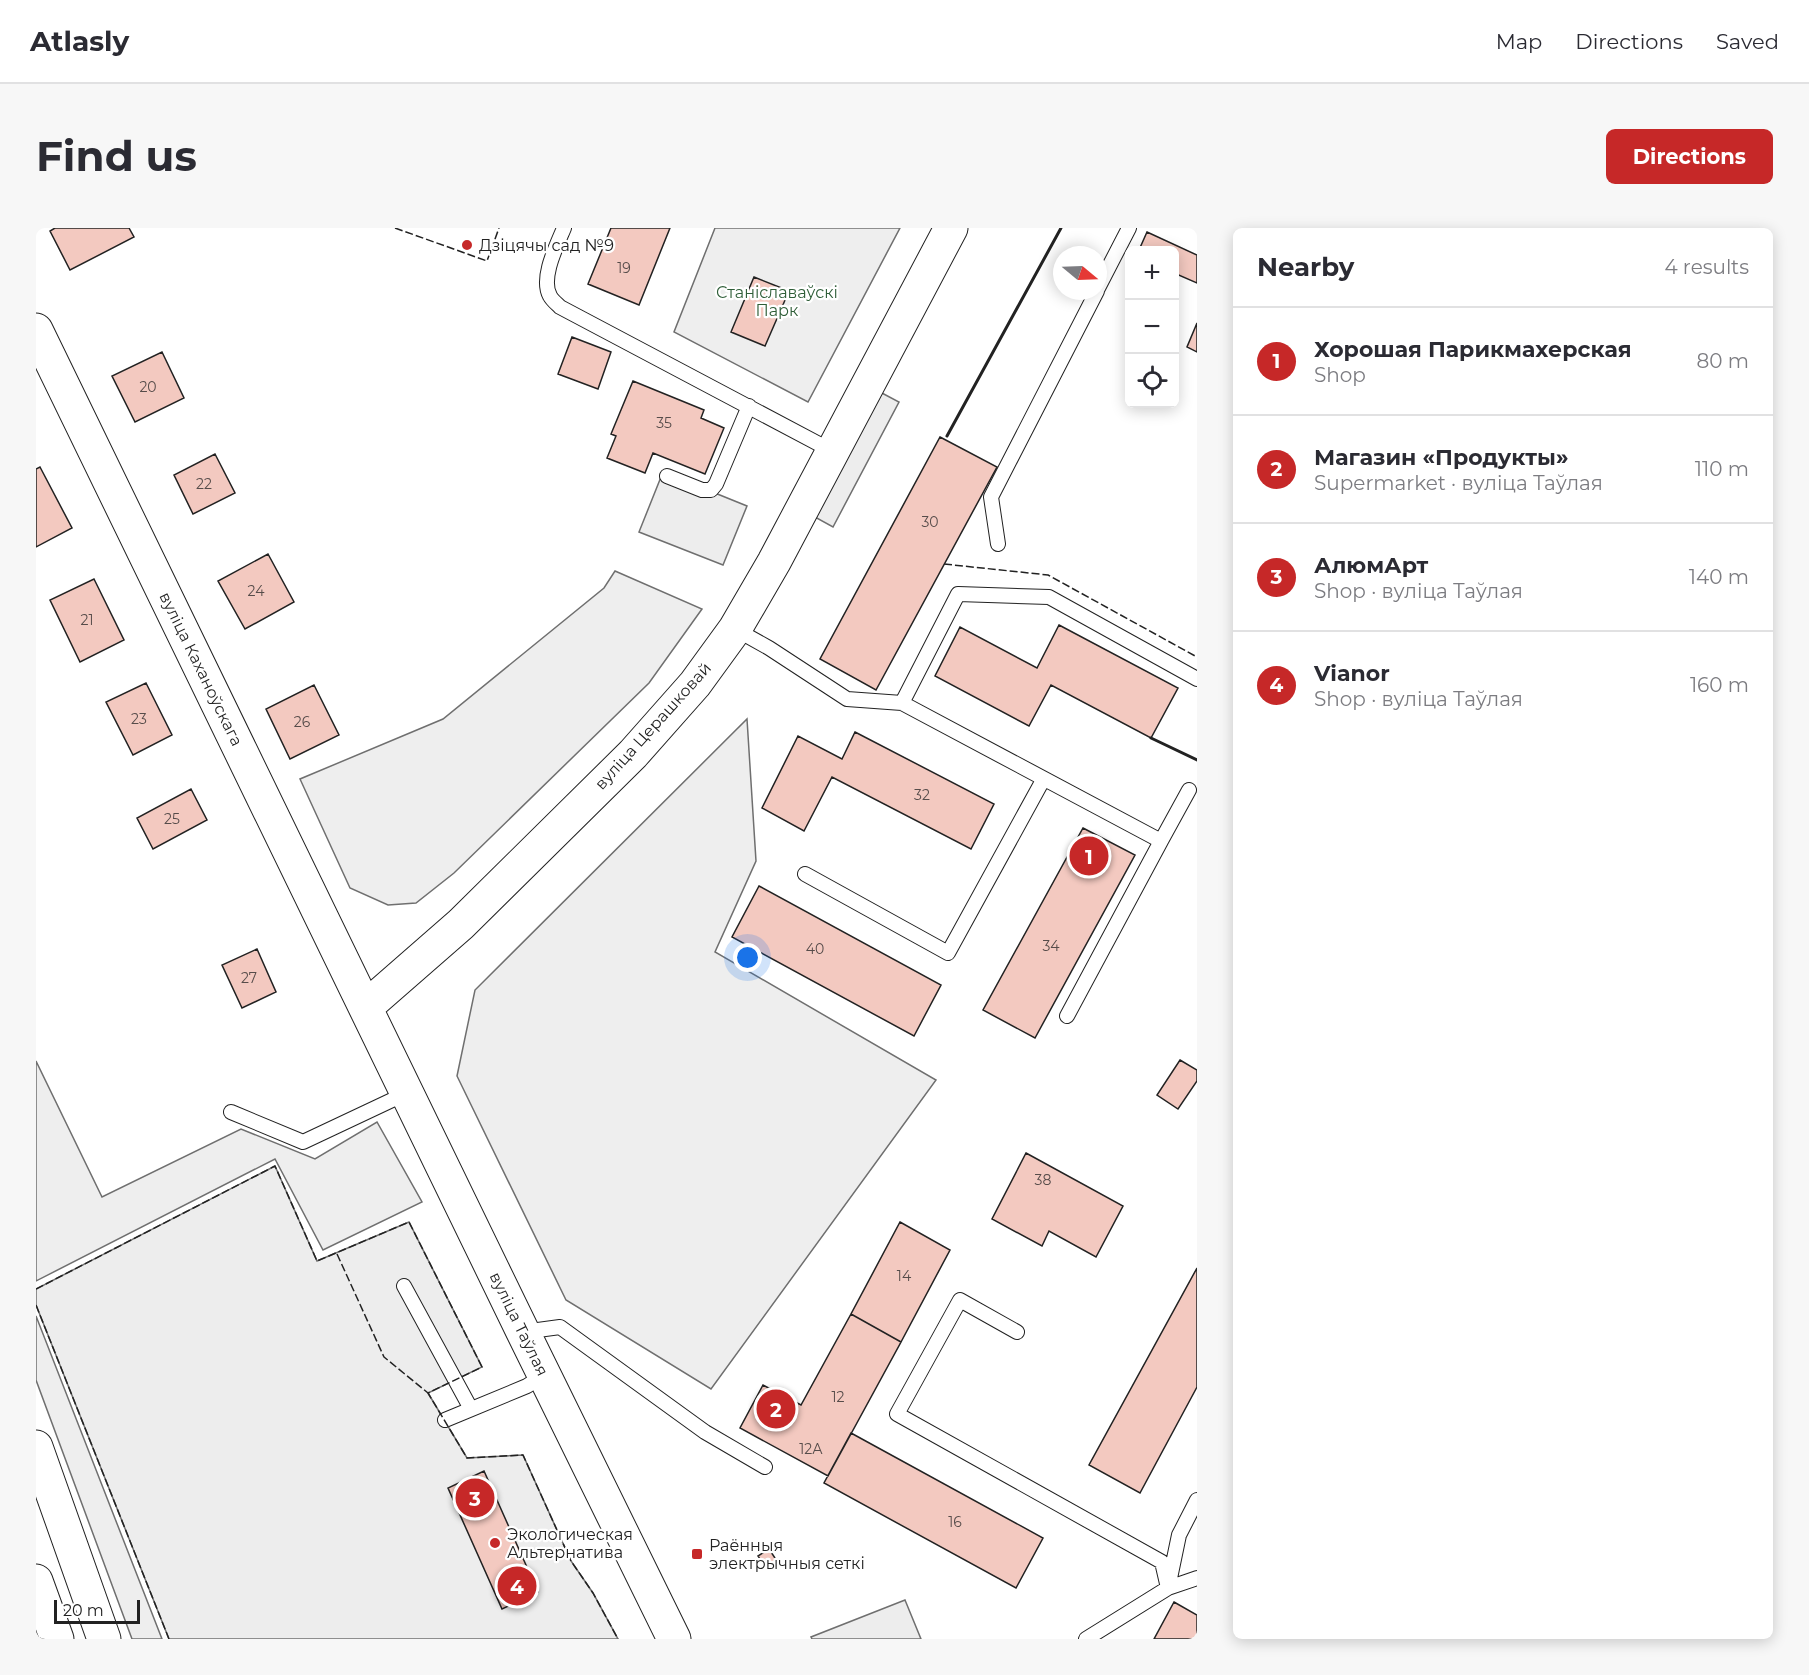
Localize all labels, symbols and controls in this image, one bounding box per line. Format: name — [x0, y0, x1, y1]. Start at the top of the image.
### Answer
text: Atlasly — [30, 24, 129, 58]
text: Map — [1496, 29, 1542, 54]
text: Directions — [1575, 29, 1683, 54]
text: Saved — [1716, 29, 1779, 54]
button: Directions — [1606, 129, 1773, 184]
text: Find us — [36, 130, 197, 182]
place label: Дзіцячы сад №9 — [479, 236, 614, 255]
marker: Дзіцячы сад №9 — [460, 238, 474, 252]
north arrow — [1053, 246, 1107, 300]
map controls — [1125, 246, 1179, 408]
button: + — [1125, 246, 1179, 300]
text: Nearby — [1257, 251, 1354, 283]
text: 4 results — [1664, 255, 1749, 279]
house number: 19 — [617, 259, 631, 277]
park label: Станіславаўскі Парк — [716, 283, 838, 320]
button: − — [1125, 300, 1179, 354]
text: Хорошая Парикмахерская — [1314, 336, 1631, 363]
text: 1 — [1273, 349, 1280, 373]
text: 80 m — [1697, 349, 1749, 373]
button: locate — [1125, 354, 1179, 408]
text: Shop — [1314, 363, 1366, 387]
house number: 20 — [139, 378, 157, 396]
house number: 35 — [656, 414, 672, 432]
text: Магазин «Продукты» — [1314, 444, 1569, 471]
text: 2 — [1271, 457, 1282, 481]
text: 110 m — [1695, 457, 1749, 481]
text: Supermarket · вуліца Таўлая — [1314, 471, 1603, 495]
house number: 22 — [196, 475, 212, 493]
house number: 30 — [921, 513, 939, 531]
text: АлюмАрт — [1314, 552, 1428, 579]
text: 3 — [1271, 565, 1282, 589]
text: 140 m — [1689, 565, 1749, 589]
text: Shop · вуліца Таўлая — [1314, 579, 1523, 603]
house number: 24 — [248, 582, 265, 600]
street label: вуліца Каханоўскага — [155, 589, 247, 749]
house number: 21 — [80, 611, 94, 629]
street label: вуліца Церашковай — [591, 659, 715, 793]
text: Vianor — [1314, 660, 1390, 687]
text: 4 — [1270, 673, 1283, 697]
text: 160 m — [1690, 673, 1749, 697]
text: Shop · вуліца Таўлая — [1314, 687, 1523, 711]
house number: 23 — [131, 710, 147, 728]
house number: 26 — [294, 713, 311, 731]
house number: 32 — [914, 786, 930, 804]
house number: 25 — [164, 810, 180, 828]
pin: 1 — [1070, 834, 1108, 878]
house number: 34 — [1042, 937, 1060, 955]
house number: 40 — [806, 940, 824, 958]
your location — [733, 943, 762, 972]
house number: 27 — [241, 969, 257, 987]
house number: 38 — [1035, 1171, 1051, 1189]
house number: 14 — [897, 1267, 912, 1285]
street label: вуліца Таўлая — [486, 1269, 552, 1379]
pin: 2 — [756, 1386, 796, 1432]
house number: 12 — [831, 1388, 845, 1406]
house number: 12А — [799, 1440, 823, 1458]
pin: 3 — [456, 1476, 494, 1520]
house number: 16 — [948, 1513, 962, 1531]
place label: Экологическая Альтернатива — [507, 1525, 633, 1562]
marker: Экологическая Альтернатива — [488, 1536, 502, 1550]
place label: Раённыя электрычныя сеткі — [709, 1536, 865, 1573]
marker: Раённыя электрычныя сеткі — [690, 1547, 704, 1561]
pin: 4 — [498, 1564, 536, 1608]
scale bar — [54, 1597, 140, 1624]
text: 20 m — [63, 1601, 104, 1620]

